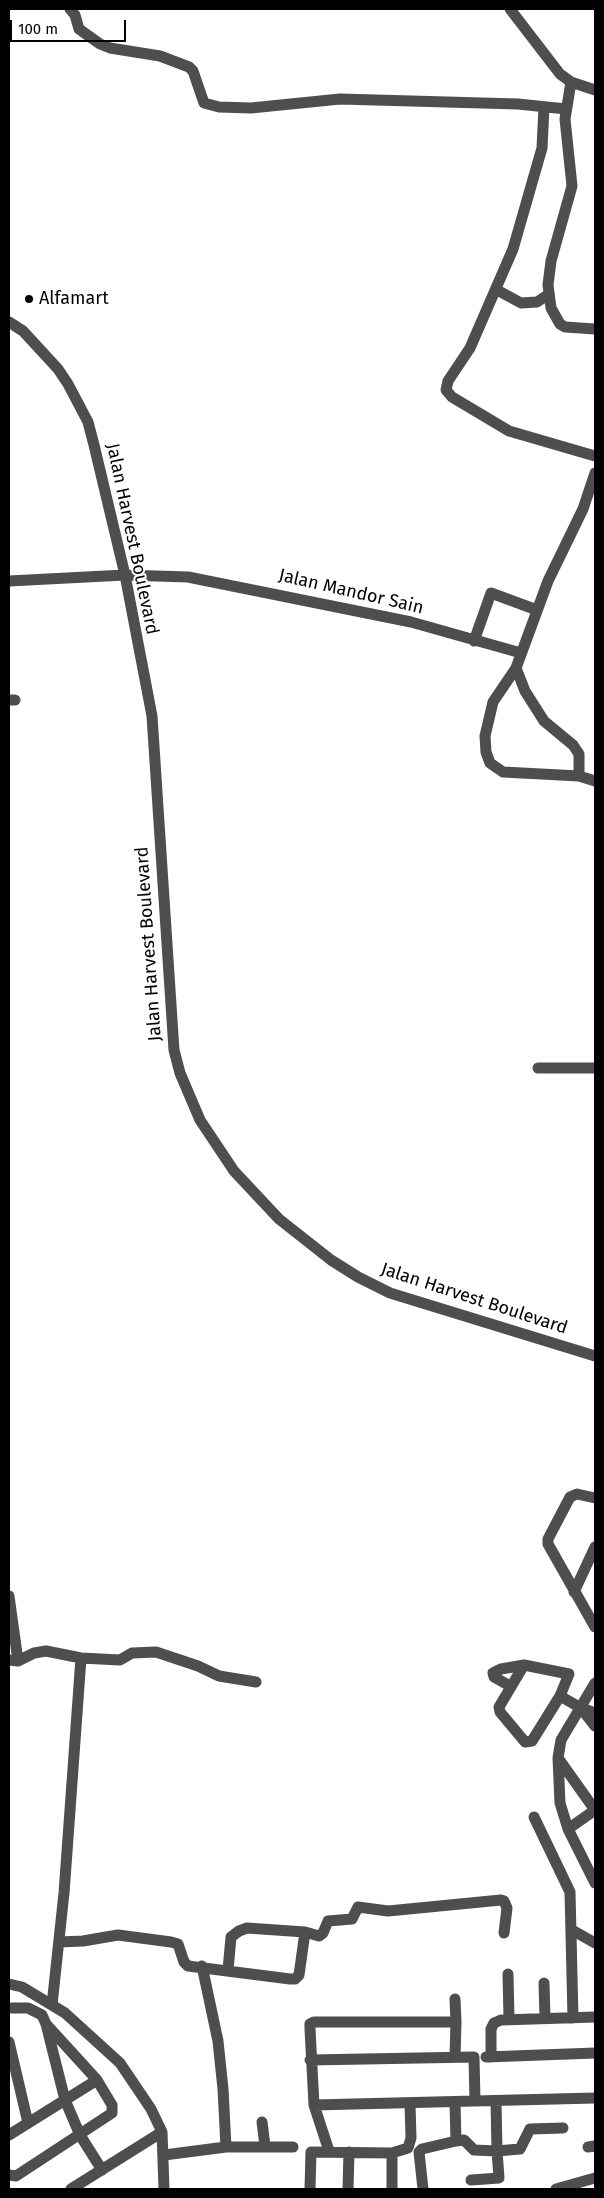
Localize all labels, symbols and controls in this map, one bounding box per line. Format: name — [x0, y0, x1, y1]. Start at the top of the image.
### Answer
scale bar — [12, 10, 129, 42]
text: 100 m — [18, 20, 58, 38]
place label: Alfamart — [39, 288, 109, 310]
marker: Alfamart — [23, 293, 35, 305]
street label: Jalan Harvest Boulevard — [101, 441, 163, 637]
street label: Jalan Mandor Sain — [276, 565, 426, 619]
street label: Jalan Harvest Boulevard — [131, 846, 167, 1042]
street label: Jalan Harvest Boulevard — [378, 1259, 570, 1339]

